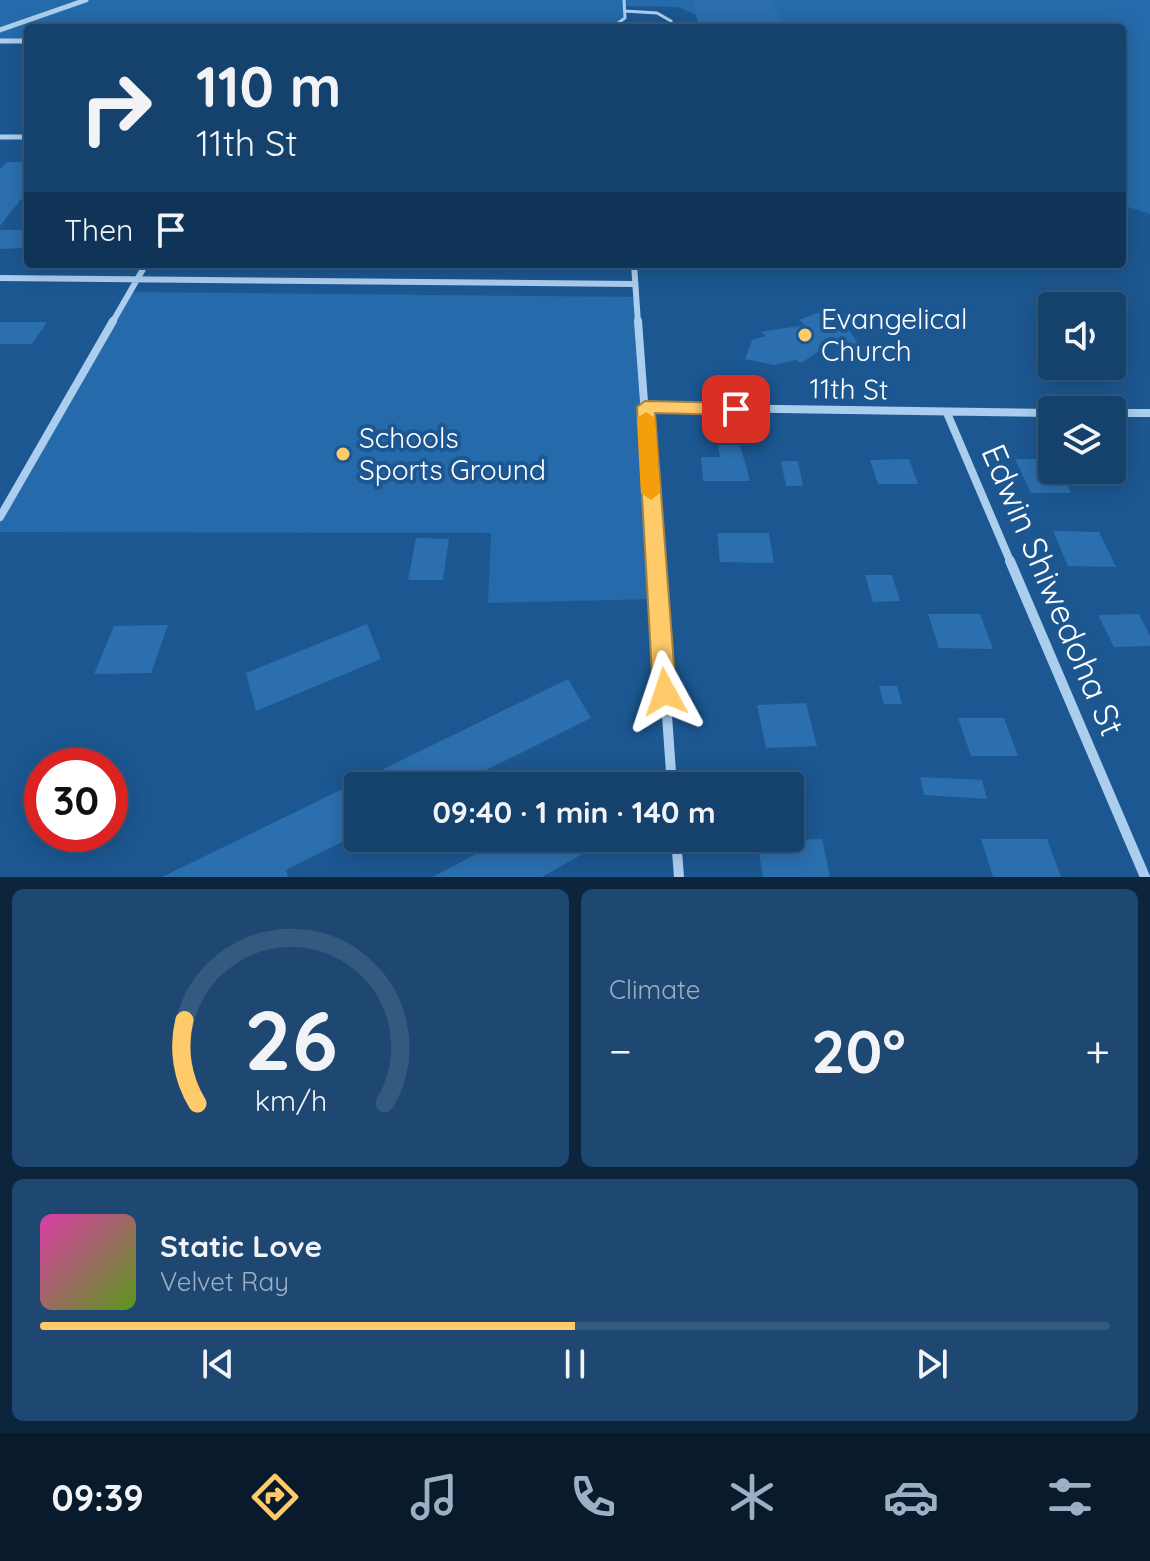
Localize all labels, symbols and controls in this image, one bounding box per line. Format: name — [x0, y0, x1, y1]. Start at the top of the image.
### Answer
text: 110 m — [196, 51, 341, 121]
icon: right — [64, 56, 168, 160]
text: 11th St — [196, 120, 298, 165]
icon: arrive — [149, 208, 193, 252]
text: Then — [64, 211, 133, 249]
map controls — [1038, 292, 1126, 484]
button: sound — [1038, 292, 1126, 380]
place label: Evangelical Church — [821, 301, 967, 368]
marker: Evangelical Church — [796, 326, 814, 344]
street label: 11th St — [809, 370, 889, 407]
pin — [702, 375, 770, 443]
icon: arrive — [714, 387, 758, 431]
button: layers — [1038, 396, 1126, 484]
place label: Schools Sports Ground — [359, 420, 546, 487]
street label: Edwin Shiwedoha St — [973, 437, 1134, 742]
marker: Schools Sports Ground — [334, 445, 352, 463]
position arrow — [623, 650, 707, 734]
speed limit sign: 30 — [24, 748, 128, 852]
text: 09:40 · 1 min · 140 m — [432, 793, 716, 831]
text: Climate — [609, 973, 700, 1006]
text: 26 — [244, 987, 337, 1091]
text: 20° — [811, 1013, 906, 1088]
text: − — [609, 1023, 632, 1078]
text: + — [1085, 1023, 1110, 1078]
text: km/h — [254, 1082, 327, 1118]
text: Static Love — [160, 1227, 322, 1265]
text: Velvet Ray — [160, 1265, 289, 1298]
icon: previous — [196, 1342, 240, 1386]
icon: pause — [553, 1342, 597, 1386]
icon: next — [910, 1342, 954, 1386]
icon: directions — [247, 1469, 303, 1525]
icon: music — [406, 1469, 462, 1525]
icon: phone — [565, 1469, 621, 1525]
icon: climate — [724, 1469, 780, 1525]
icon: car — [883, 1469, 939, 1525]
icon: filters — [1042, 1469, 1098, 1525]
text: 09:39 — [52, 1475, 144, 1520]

